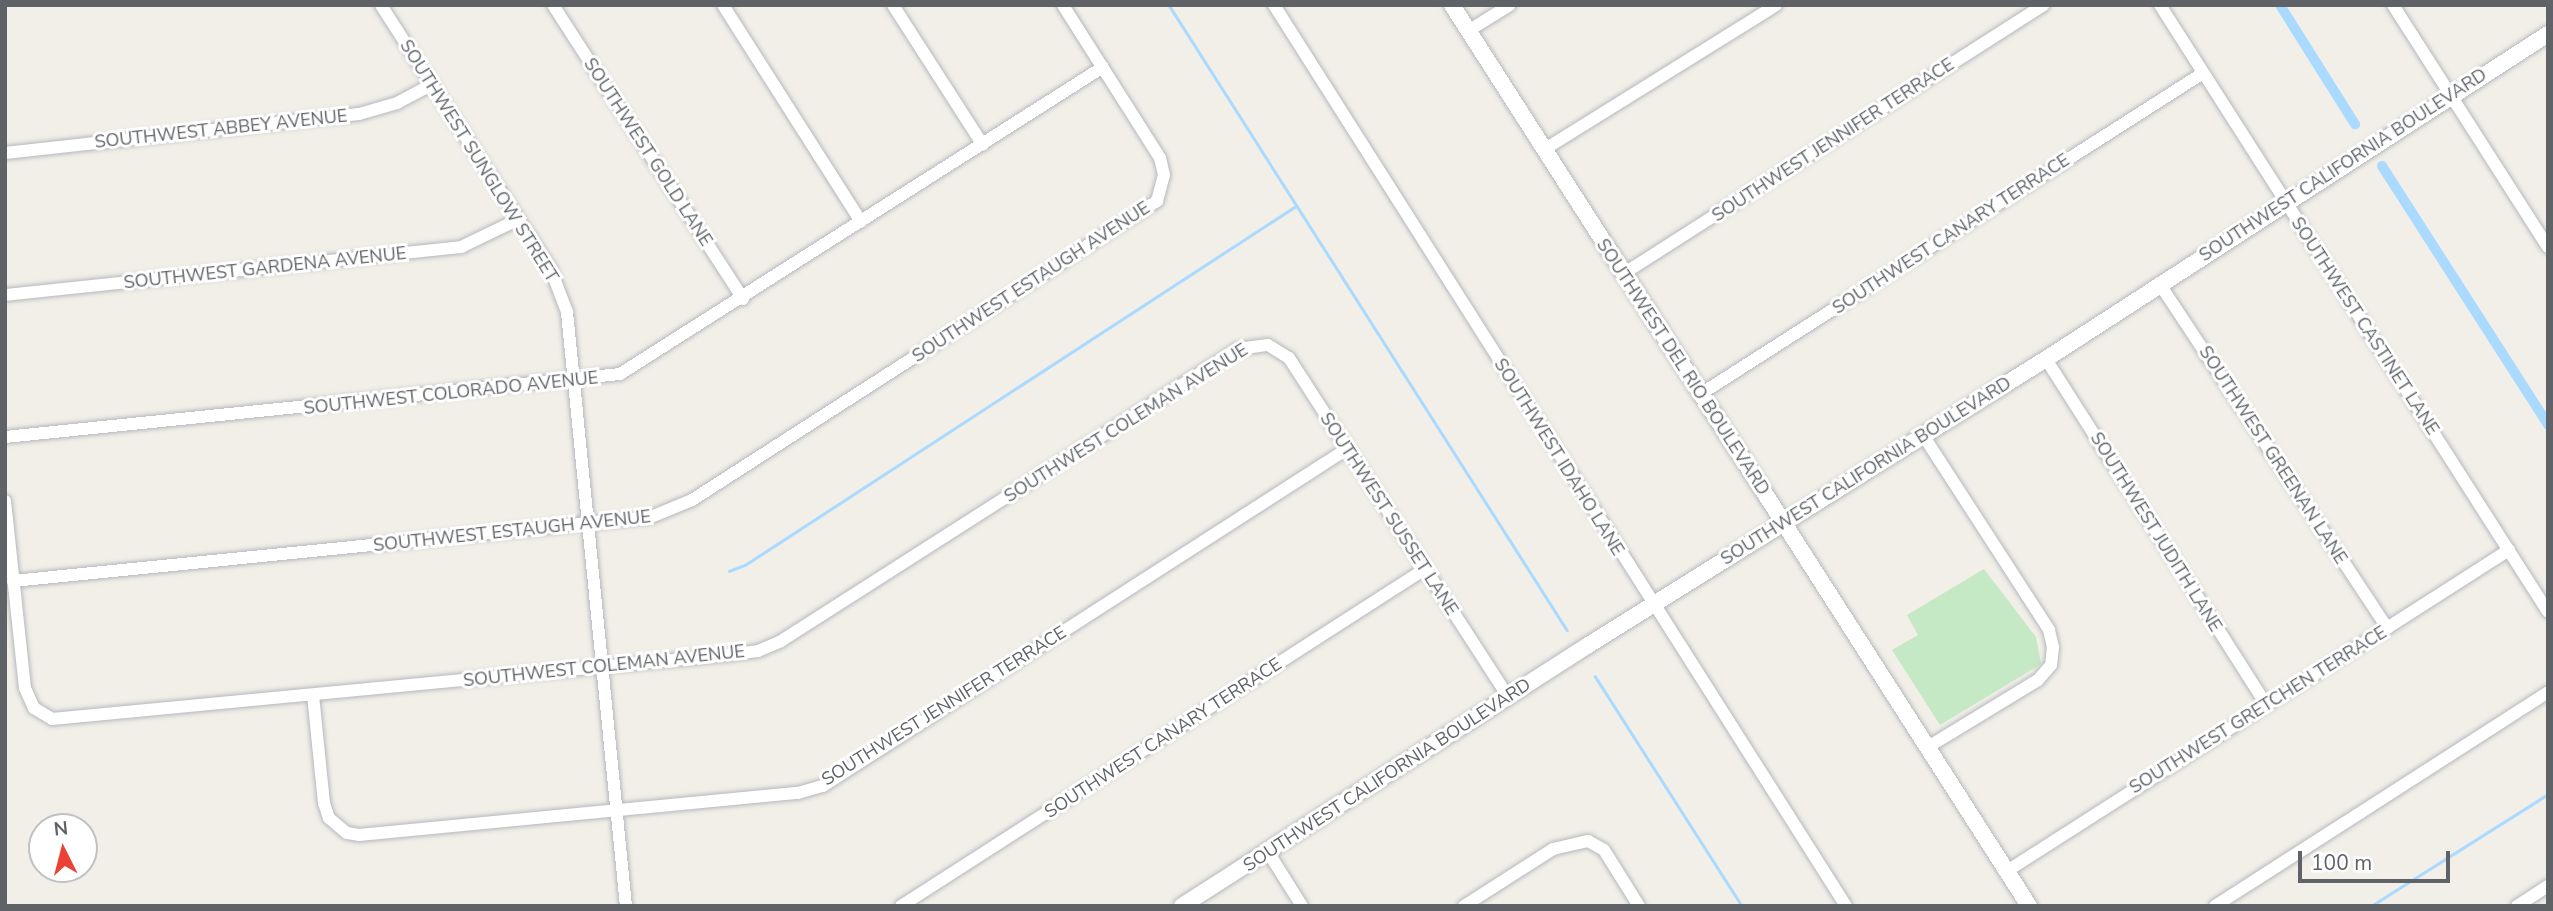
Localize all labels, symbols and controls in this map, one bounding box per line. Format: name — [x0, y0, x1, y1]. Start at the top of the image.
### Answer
street label: SOUTHWEST SUNGLOW STREET — [395, 36, 563, 286]
street label: SOUTHWEST GOLD LANE — [579, 54, 717, 250]
street label: SOUTHWEST JENNIFER TERRACE — [1708, 54, 1958, 226]
street label: SOUTHWEST CALIFORNIA BOULEVARD — [2195, 64, 2491, 266]
street label: SOUTHWEST ABBEY AVENUE — [94, 105, 348, 153]
street label: SOUTHWEST CANARY TERRACE — [1828, 149, 2074, 319]
street label: SOUTHWEST ESTAUGH AVENUE — [908, 197, 1154, 367]
street label: SOUTHWEST CASTINET LANE — [2286, 213, 2444, 439]
street label: SOUTHWEST DEL RIO BOULEVARD — [1592, 235, 1774, 499]
street label: SOUTHWEST GARDENA AVENUE — [123, 242, 407, 294]
street label: SOUTHWEST COLEMAN AVENUE — [1000, 339, 1252, 507]
street label: SOUTHWEST GREENAN LANE — [2194, 342, 2352, 568]
street label: SOUTHWEST IDAHO LANE — [1489, 354, 1629, 560]
street label: SOUTHWEST COLORADO AVENUE — [303, 367, 599, 419]
street label: SOUTHWEST CALIFORNIA BOULEVARD — [1717, 372, 2015, 570]
street label: SOUTHWEST SUSSET LANE — [1315, 409, 1463, 619]
street label: SOUTHWEST JUDITH LANE — [2086, 428, 2226, 636]
street label: SOUTHWEST ESTAUGH AVENUE — [372, 506, 652, 556]
street label: SOUTHWEST JENNIFER TERRACE — [818, 622, 1070, 790]
street label: SOUTHWEST GRETCHEN TERRACE — [2125, 622, 2391, 798]
street label: SOUTHWEST COLEMAN AVENUE — [462, 640, 746, 692]
street label: SOUTHWEST CANARY TERRACE — [1040, 653, 1286, 823]
street label: SOUTHWEST CALIFORNIA BOULEVARD — [1239, 674, 1535, 876]
north arrow — [28, 813, 98, 883]
text: N — [53, 815, 69, 843]
scale bar — [2301, 838, 2453, 882]
text: 100 m — [2311, 849, 2372, 877]

